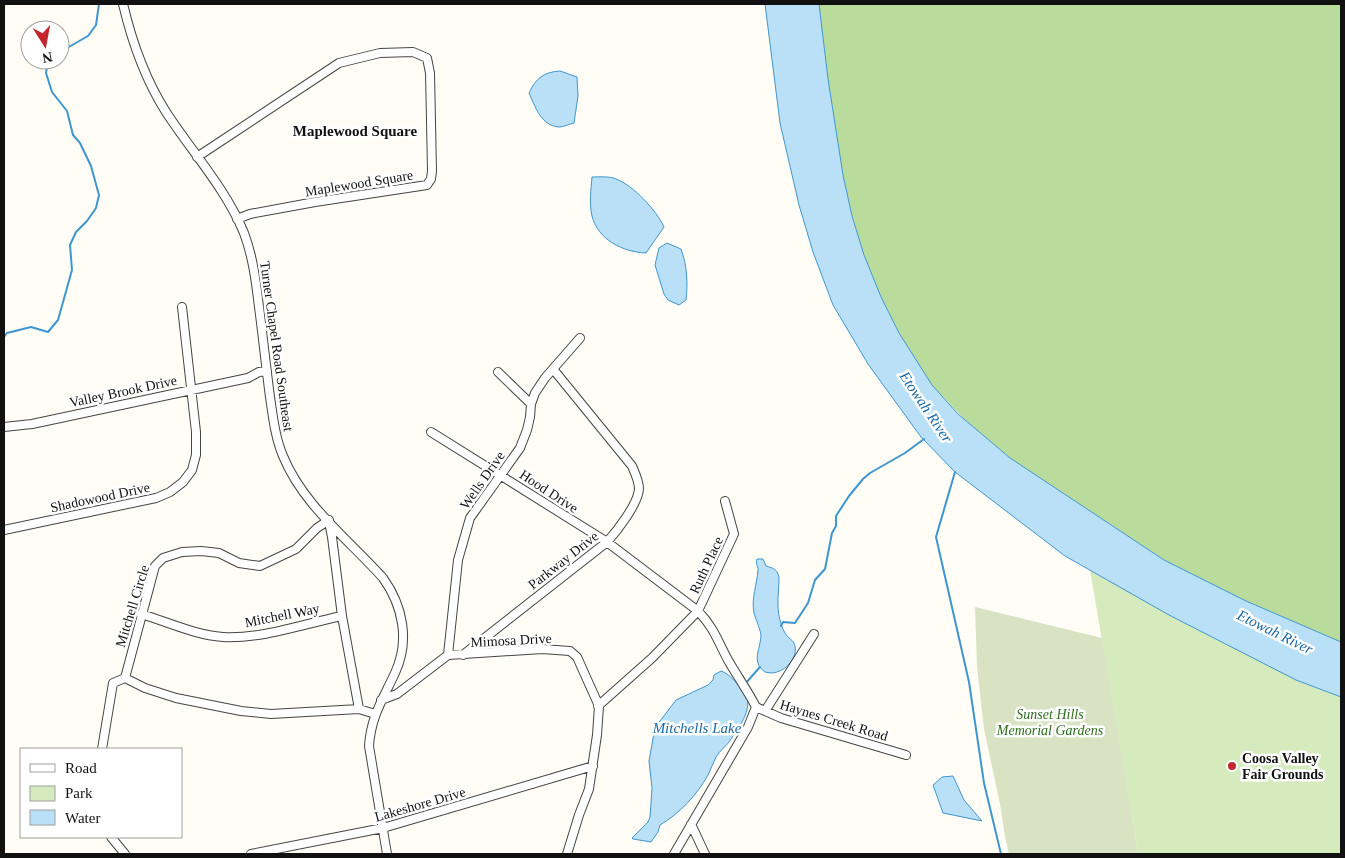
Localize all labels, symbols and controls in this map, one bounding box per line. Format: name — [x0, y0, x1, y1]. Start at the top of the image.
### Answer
north arrow — [20, 20, 70, 70]
text: N — [41, 49, 54, 66]
district label: Maplewood Square — [293, 123, 417, 139]
street label: Maplewood Square — [304, 168, 414, 199]
street label: Turner Chapel Road Southeast — [257, 260, 296, 432]
water label: Etowah River — [896, 368, 956, 446]
street label: Valley Brook Drive — [68, 373, 178, 410]
street label: Wells Drive — [457, 449, 508, 512]
street label: Hood Drive — [517, 467, 581, 516]
street label: Shadowood Drive — [49, 480, 151, 515]
street label: Parkway Drive — [525, 529, 601, 592]
street label: Ruth Place — [687, 534, 726, 596]
street label: Mitchell Circle — [113, 563, 152, 649]
street label: Mitchell Way — [243, 601, 321, 630]
water label: Etowah River — [1234, 606, 1316, 657]
street label: Mimosa Drive — [470, 631, 552, 650]
street label: Haynes Creek Road — [778, 697, 890, 744]
park label: Sunset Hills Memorial Gardens — [996, 707, 1104, 738]
water label: Mitchells Lake — [652, 720, 742, 736]
legend — [20, 748, 182, 838]
place label: Coosa Valley Fair Grounds — [1242, 751, 1324, 782]
text: Road — [65, 760, 97, 776]
marker: Coosa Valley Fair Grounds — [1226, 760, 1238, 772]
street label: Lakeshore Drive — [373, 784, 467, 825]
text: Park — [65, 785, 93, 801]
text: Water — [65, 810, 100, 826]

